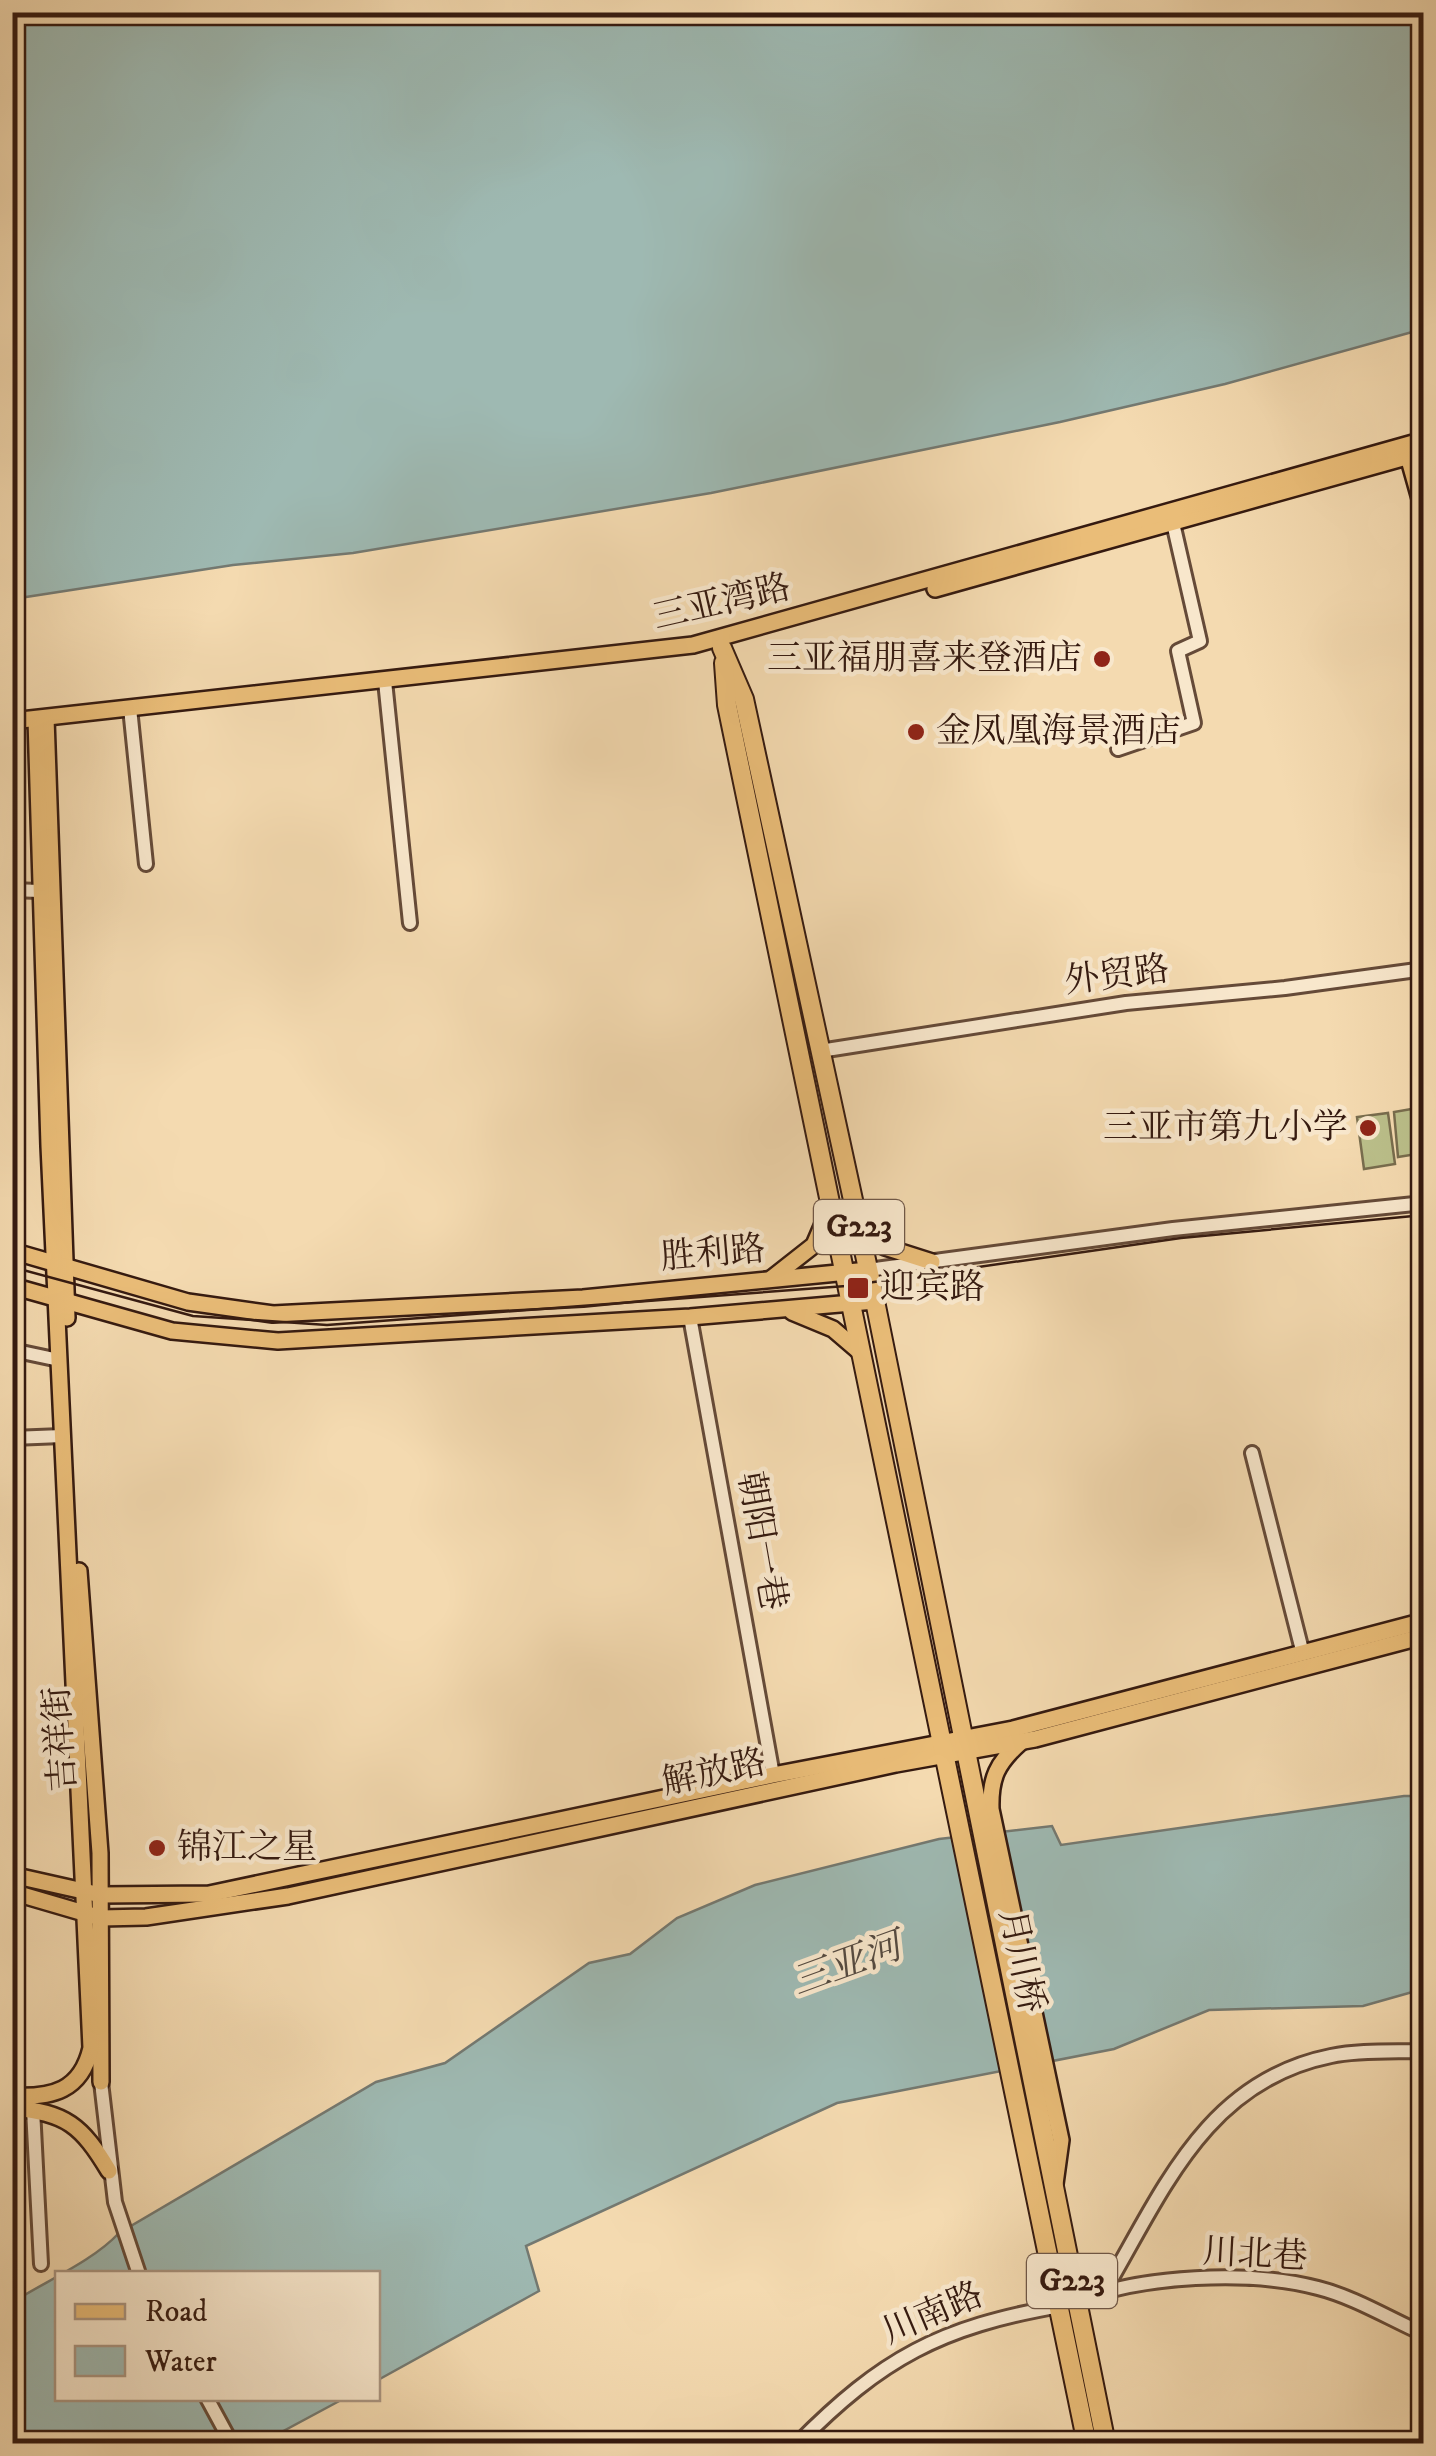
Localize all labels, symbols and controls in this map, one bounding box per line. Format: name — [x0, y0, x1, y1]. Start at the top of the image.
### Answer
street label: 三亚湾路 — [649, 566, 795, 640]
place label: 三亚福朋喜来登酒店 — [767, 637, 1082, 681]
marker: 三亚福朋喜来登酒店 — [1091, 648, 1113, 670]
place label: 金凤凰海景酒店 — [936, 710, 1181, 754]
marker: 金凤凰海景酒店 — [905, 721, 927, 743]
street label: 外贸路 — [1062, 948, 1172, 1004]
place label: 三亚市第九小学 — [1103, 1106, 1348, 1150]
marker: 三亚市第九小学 — [1357, 1117, 1379, 1139]
road number: G223 — [814, 1200, 904, 1254]
street label: 胜利路 — [659, 1228, 767, 1280]
place label: 迎宾路 — [880, 1266, 985, 1310]
marker: 迎宾路 — [845, 1275, 871, 1301]
street label: 朝阳一巷 — [727, 1468, 795, 1614]
street label: 吉祥街 — [35, 1685, 87, 1793]
street label: 解放路 — [658, 1741, 770, 1805]
place label: 锦江之星 — [177, 1826, 317, 1870]
marker: 锦江之星 — [146, 1837, 168, 1859]
street label: 月川桥 — [989, 1905, 1053, 2017]
water label: 三亚河 — [785, 1921, 914, 2007]
street label: 川北巷 — [1201, 2230, 1309, 2280]
road number: G223 — [1027, 2254, 1117, 2308]
legend — [55, 2271, 380, 2401]
street label: 川南路 — [876, 2273, 990, 2355]
text: Road — [145, 2294, 207, 2331]
text: Water — [144, 2344, 217, 2381]

